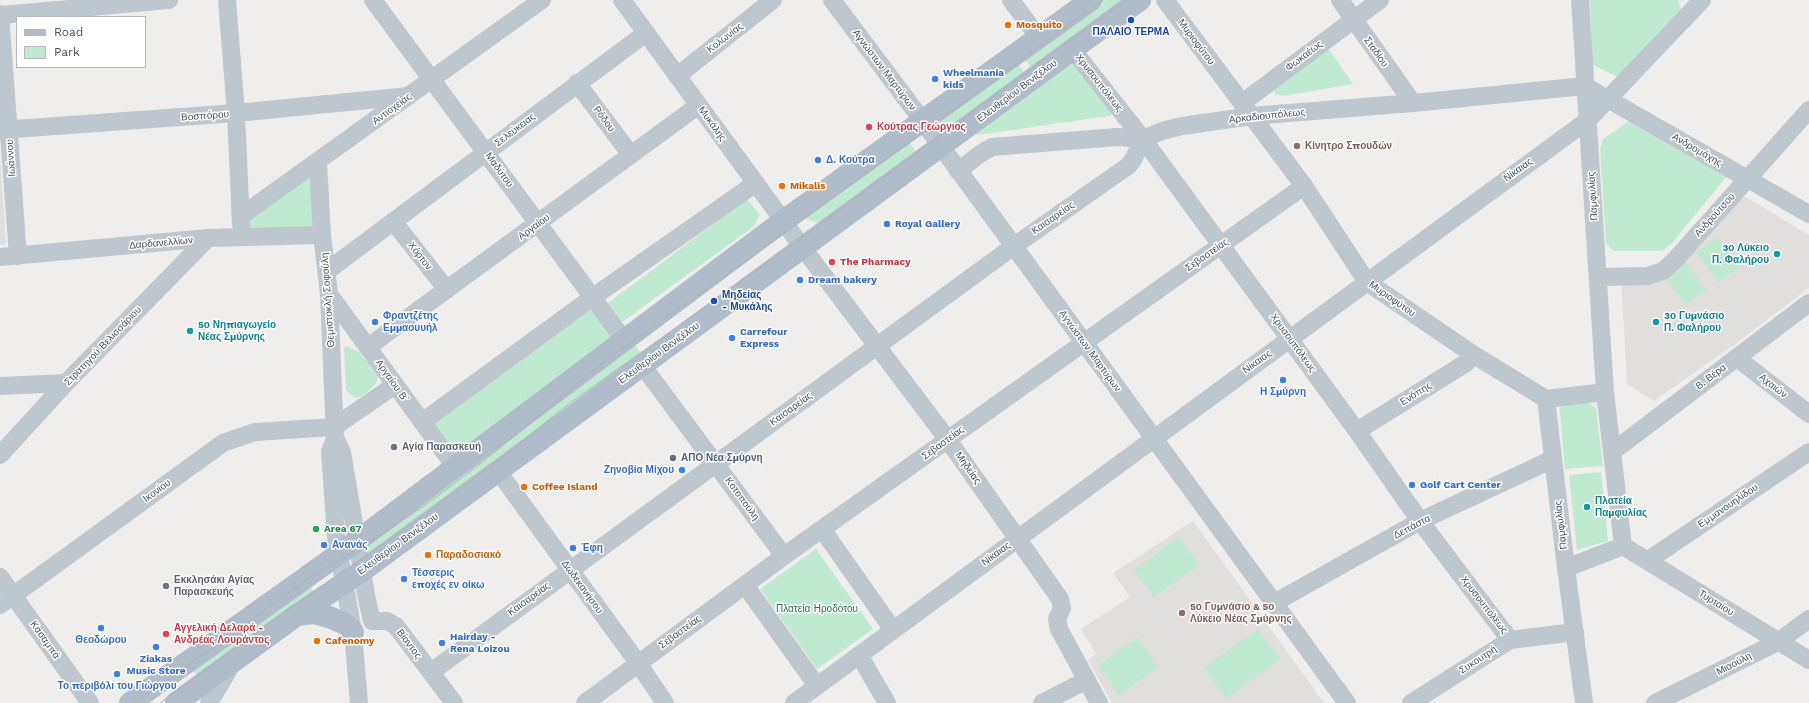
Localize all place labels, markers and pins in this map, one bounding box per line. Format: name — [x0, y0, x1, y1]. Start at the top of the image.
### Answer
marker: ΠΑΛΑΙΟ ΤΕΡΜΑ — [1126, 15, 1136, 25]
place label: Mosquito — [1016, 19, 1062, 31]
marker: Mosquito — [1003, 20, 1013, 30]
place label: ΠΑΛΑΙΟ ΤΕΡΜΑ — [1093, 26, 1169, 38]
place label: Wheelmania kids — [943, 67, 1004, 90]
marker: Wheelmania kids — [930, 74, 940, 84]
place label: Κούτρας Γεώργιος — [877, 121, 966, 133]
marker: Κούτρας Γεώργιος — [864, 122, 874, 132]
place label: Κίνητρο Σπουδών — [1305, 140, 1392, 152]
marker: Κίνητρο Σπουδών — [1292, 141, 1302, 151]
place label: Δ. Κούτρα — [826, 154, 875, 166]
marker: Δ. Κούτρα — [813, 155, 823, 165]
place label: Mikalis — [790, 180, 825, 192]
marker: Mikalis — [777, 181, 787, 191]
place label: Royal Gallery — [895, 218, 960, 230]
marker: Royal Gallery — [882, 219, 892, 229]
place label: 3ο Λύκειο Π. Φαλήρου — [1712, 242, 1769, 266]
marker: 3ο Λύκειο Π. Φαλήρου — [1772, 249, 1782, 259]
place label: The Pharmacy — [840, 256, 911, 268]
marker: The Pharmacy — [827, 257, 837, 267]
place label: Dream bakery — [808, 274, 877, 286]
marker: Dream bakery — [795, 275, 805, 285]
place label: Μηδείας - Μυκάλης — [722, 289, 773, 312]
marker: Μηδείας - Μυκάλης — [709, 296, 719, 306]
place label: Φραντζέτης Εμμαουυήλ — [383, 310, 438, 334]
place label: 3ο Γυμνάσιο Π. Φαλήρου — [1664, 310, 1724, 334]
marker: Φραντζέτης Εμμαουυήλ — [370, 317, 380, 327]
marker: 3ο Γυμνάσιο Π. Φαλήρου — [1651, 317, 1661, 327]
place label: 5ο Νηπιαγωγείο Νέας Σμύρνης — [198, 319, 276, 342]
marker: 5ο Νηπιαγωγείο Νέας Σμύρνης — [185, 326, 195, 336]
place label: Carrefour Express — [740, 326, 787, 350]
marker: Carrefour Express — [727, 333, 737, 343]
marker: Η Σμύρνη — [1278, 375, 1288, 385]
place label: Η Σμύρνη — [1260, 386, 1306, 398]
place label: Αγία Παρασκευή — [402, 441, 481, 453]
marker: Αγία Παρασκευή — [389, 442, 399, 452]
place label: ΑΠΟ Νέα Σμύρνη — [681, 452, 763, 464]
marker: ΑΠΟ Νέα Σμύρνη — [668, 453, 678, 463]
place label: Ζηνοβία Μίχου — [604, 464, 674, 476]
marker: Ζηνοβία Μίχου — [677, 465, 687, 475]
place label: Golf Cart Center — [1420, 479, 1501, 491]
marker: Golf Cart Center — [1407, 480, 1417, 490]
place label: Coffee Island — [532, 481, 597, 493]
marker: Coffee Island — [519, 482, 529, 492]
place label: Πλατεία Παμφυλίας — [1595, 495, 1647, 518]
marker: Πλατεία Παμφυλίας — [1582, 502, 1592, 512]
place label: Area 67 — [324, 523, 361, 535]
marker: Area 67 — [311, 524, 321, 534]
place label: Ανανάς — [332, 539, 367, 551]
marker: Ανανάς — [319, 540, 329, 550]
place label: Έφη — [581, 542, 603, 554]
marker: Έφη — [568, 543, 578, 553]
place label: Παραδοσιακό — [436, 549, 501, 561]
marker: Παραδοσιακό — [423, 550, 433, 560]
place label: Τέσσερις εποχές εν οίκω — [412, 567, 484, 590]
place label: Εκκλησάκι Αγίας Παρασκευής — [174, 574, 254, 598]
marker: Τέσσερις εποχές εν οίκω — [399, 574, 409, 584]
marker: Εκκλησάκι Αγίας Παρασκευής — [161, 581, 171, 591]
place label: 5ο Γυμνάσιο & 5ο Λύκειο Νέας Σμύρνης — [1190, 601, 1292, 624]
marker: 5ο Γυμνάσιο & 5ο Λύκειο Νέας Σμύρνης — [1177, 608, 1187, 618]
place label: Αγγελική Δελαρά - Ανδρέας Λουράντος — [174, 622, 269, 646]
marker: Θεοδώρου — [96, 623, 106, 633]
marker: Αγγελική Δελαρά - Ανδρέας Λουράντος — [161, 629, 171, 639]
place label: Hairday - Rena Loizou — [450, 631, 510, 654]
place label: Θεοδώρου — [75, 634, 127, 646]
place label: Cafenomy — [325, 635, 374, 647]
marker: Cafenomy — [312, 636, 322, 646]
marker: Hairday - Rena Loizou — [437, 638, 447, 648]
marker: Ziakas Music Store — [151, 642, 161, 652]
place label: Ziakas Music Store — [127, 653, 185, 676]
marker: Το περιβόλι του Γιώργου — [112, 669, 122, 679]
place label: Το περιβόλι του Γιώργου — [58, 680, 176, 692]

